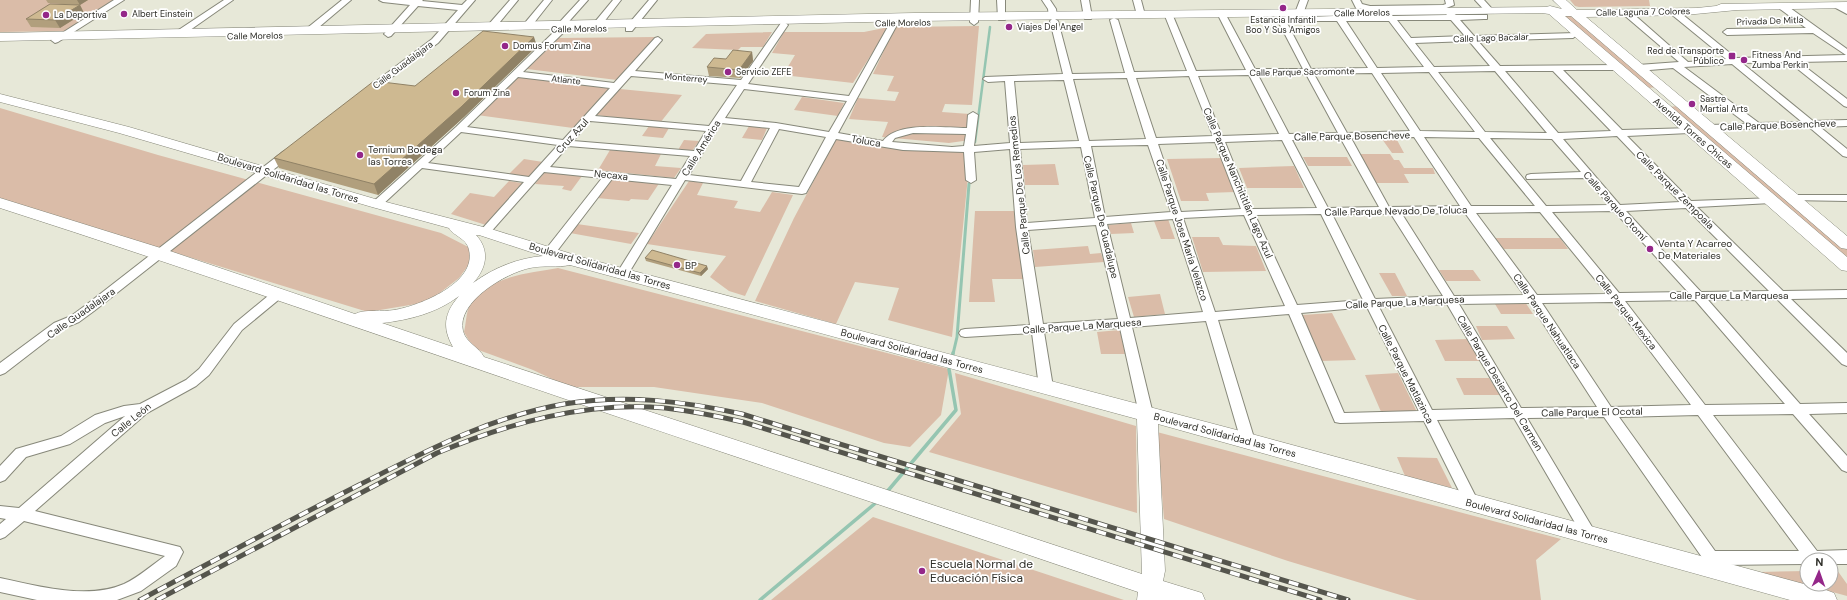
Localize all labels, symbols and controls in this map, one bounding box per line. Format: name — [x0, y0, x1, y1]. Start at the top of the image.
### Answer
marker: Estancia Infantil Boo Y Sus Amigos — [1278, 3, 1288, 13]
street label: Calle Laguna 7 Colores — [1596, 5, 1691, 19]
street label: Calle Morelos — [1334, 7, 1391, 19]
place label: Albert Einstein — [132, 8, 193, 20]
place label: La Deportiva — [54, 9, 107, 21]
marker: Albert Einstein — [119, 9, 129, 19]
marker: La Deportiva — [41, 10, 51, 20]
place label: Estancia Infantil Boo Y Sus Amigos — [1246, 14, 1321, 36]
street label: Privada De Mitla — [1736, 14, 1804, 28]
street label: Calle Morelos — [875, 17, 932, 29]
place label: Viajes Del Angel — [1017, 21, 1083, 33]
marker: Viajes Del Angel — [1004, 22, 1014, 32]
street label: Calle Morelos — [551, 23, 608, 35]
street label: Calle Morelos — [227, 30, 284, 42]
street label: Calle Lago Bacalar — [1453, 31, 1530, 45]
street label: Calle Guadalajara — [370, 38, 436, 92]
place label: Domus Forum Zina — [513, 40, 591, 52]
marker: Domus Forum Zina — [500, 41, 510, 51]
place label: Red de Transporte Público — [1647, 45, 1724, 67]
place label: Fitness And Zumba Perkin — [1752, 49, 1808, 71]
marker: Red de Transporte Público — [1727, 51, 1737, 61]
marker: Fitness And Zumba Perkin — [1739, 55, 1749, 65]
street label: Calle Parque Sacromonte — [1249, 65, 1355, 79]
place label: Servicio ZEFE — [736, 66, 791, 78]
marker: Servicio ZEFE — [723, 67, 733, 77]
street label: Monterrey — [664, 70, 708, 86]
street label: Atlante — [551, 72, 581, 88]
place label: Forum Zina — [464, 87, 510, 99]
marker: Forum Zina — [451, 88, 461, 98]
place label: Sastre Martial Arts — [1700, 93, 1749, 115]
street label: Avenida Torres Chicas — [1650, 95, 1736, 171]
marker: Sastre Martial Arts — [1687, 99, 1697, 109]
street label: Calle Parque Nanchititlán Lago Azul — [1200, 106, 1276, 260]
street label: Calle Parque De Los Remedios — [1005, 115, 1033, 255]
street label: Cruz Azul — [553, 116, 591, 156]
street label: Calle Parque Bosencheve — [1720, 116, 1837, 134]
street label: Calle América — [679, 117, 723, 179]
street label: Calle Parque Bosencheve — [1294, 128, 1411, 144]
street label: Toluca — [850, 132, 882, 150]
place label: Ternium Bodega las Torres — [368, 143, 442, 168]
street label: Calle Parque Zempoala — [1633, 148, 1717, 232]
street label: Boulevard Solidaridad las Torres — [216, 150, 360, 206]
marker: Ternium Bodega las Torres — [355, 150, 365, 160]
street label: Calle Parque De Guadalupe — [1081, 154, 1122, 280]
street label: Calle Parque Jose Maria Velazco — [1153, 157, 1211, 303]
street label: Necaxa — [593, 167, 629, 183]
street label: Calle Parque Otomí — [1580, 169, 1650, 244]
street label: Calle Parque Nevado De Toluca — [1324, 203, 1468, 219]
place label: Venta Y Acarreo De Materiales — [1658, 237, 1732, 262]
street label: Boulevard Solidaridad las Torres — [528, 239, 672, 293]
marker: Venta Y Acarreo De Materiales — [1645, 244, 1655, 254]
place label: BP — [685, 259, 697, 272]
marker: BP — [672, 260, 682, 270]
street label: Calle Parque Nahuatlaca — [1510, 271, 1584, 371]
street label: Calle Parque Mexica — [1592, 271, 1660, 353]
street label: Calle Guadalajara — [44, 285, 118, 341]
street label: Calle Parque La Marquesa — [1669, 289, 1789, 302]
street label: Calle Parque La Marquesa — [1345, 292, 1465, 312]
street label: Calle Parque Desierto Del Carmen — [1454, 313, 1546, 453]
street label: Calle Parque La Marquesa — [1022, 315, 1142, 337]
street label: Calle Parque Matlazinca — [1375, 322, 1437, 426]
street label: Boulevard Solidaridad las Torres — [839, 326, 985, 376]
street label: Calle León — [108, 400, 154, 440]
street label: Calle Parque El Ocotal — [1541, 405, 1643, 419]
street label: Boulevard Solidaridad las Torres — [1152, 410, 1298, 460]
street label: Boulevard Solidaridad las Torres — [1464, 496, 1610, 546]
north arrow — [1799, 552, 1839, 592]
text: N — [1815, 555, 1824, 569]
place label: Escuela Normal de Educación Física — [930, 556, 1033, 586]
marker: Escuela Normal de Educación Física — [917, 566, 927, 576]

